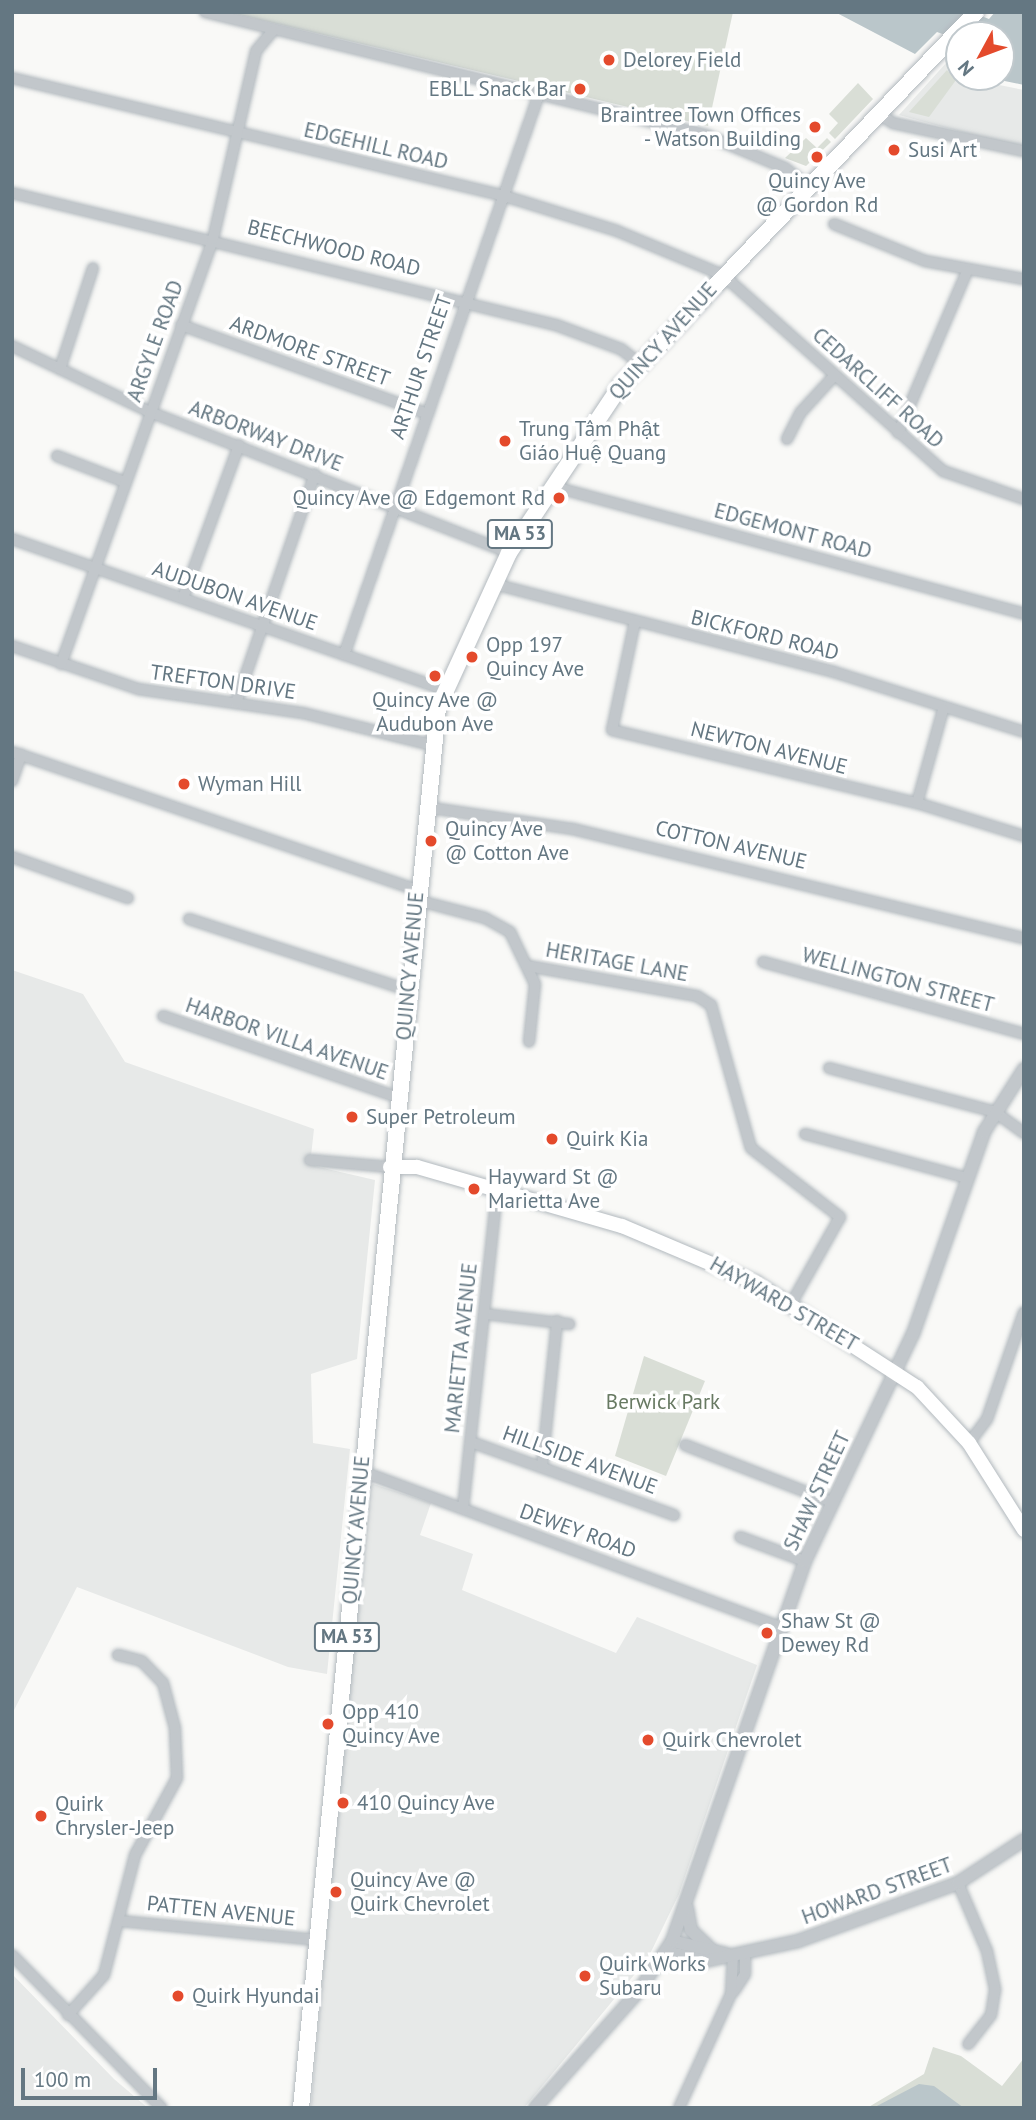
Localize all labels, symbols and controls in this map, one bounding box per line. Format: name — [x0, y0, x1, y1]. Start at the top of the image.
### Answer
north arrow — [945, 21, 1015, 91]
place label: Delorey Field — [623, 47, 742, 73]
marker: Delorey Field — [601, 52, 617, 68]
text: N — [953, 56, 979, 81]
place label: EBLL Snack Bar — [427, 76, 566, 102]
marker: EBLL Snack Bar — [572, 81, 588, 97]
place label: Braintree Town Offices - Watson Building — [600, 102, 801, 152]
street label: EDGEHILL ROAD — [301, 117, 451, 175]
marker: Braintree Town Offices - Watson Building — [807, 119, 823, 135]
place label: Susi Art — [908, 137, 978, 163]
marker: Susi Art — [886, 142, 902, 158]
marker: Quincy Ave @ Gordon Rd — [809, 149, 825, 165]
place label: Quincy Ave @ Gordon Rd — [756, 168, 878, 218]
street label: BEECHWOOD ROAD — [245, 214, 423, 282]
street label: ARGYLE ROAD — [121, 277, 189, 405]
street label: QUINCY AVENUE — [603, 277, 723, 405]
street label: ARTHUR STREET — [385, 292, 457, 442]
street label: ARDMORE STREET — [227, 310, 393, 392]
street label: CEDARCLIFF ROAD — [807, 322, 949, 454]
street label: ARBORWAY DRIVE — [185, 395, 347, 477]
place label: Trung Tâm Phật Giáo Huệ Quang — [519, 416, 666, 466]
marker: Trung Tâm Phật Giáo Huệ Quang — [497, 433, 513, 449]
place label: Quincy Ave @ Edgemont Rd — [291, 485, 545, 511]
marker: Quincy Ave @ Edgemont Rd — [551, 490, 567, 506]
street label: EDGEMONT ROAD — [711, 498, 875, 564]
road number: MA 53 — [485, 519, 555, 550]
street label: AUDUBON AVENUE — [149, 556, 321, 636]
street label: BICKFORD ROAD — [688, 604, 842, 666]
place label: Opp 197 Quincy Ave — [486, 632, 586, 682]
marker: Opp 197 Quincy Ave — [464, 649, 480, 665]
street label: TREFTON DRIVE — [149, 659, 297, 705]
marker: Quincy Ave @ Audubon Ave — [427, 668, 443, 684]
place label: Quincy Ave @ Audubon Ave — [371, 687, 499, 737]
street label: NEWTON AVENUE — [688, 716, 850, 780]
place label: Wyman Hill — [198, 771, 301, 797]
marker: Wyman Hill — [176, 776, 192, 792]
street label: COTTON AVENUE — [653, 815, 809, 875]
place label: Quincy Ave @ Cotton Ave — [445, 816, 570, 866]
marker: Quincy Ave @ Cotton Ave — [423, 833, 439, 849]
street label: QUINCY AVENUE — [391, 890, 429, 1042]
street label: HERITAGE LANE — [544, 937, 690, 987]
street label: WELLINGTON STREET — [799, 942, 997, 1018]
street label: HARBOR VILLA AVENUE — [181, 992, 393, 1086]
place label: Super Petroleum — [366, 1104, 516, 1130]
marker: Super Petroleum — [344, 1109, 360, 1125]
place label: Quirk Kia — [566, 1126, 649, 1152]
marker: Quirk Kia — [544, 1131, 560, 1147]
place label: Hayward St @ Marietta Ave — [488, 1164, 619, 1214]
marker: Hayward St @ Marietta Ave — [466, 1181, 482, 1197]
street label: HAYWARD STREET — [705, 1251, 863, 1357]
street label: MARIETTA AVENUE — [439, 1261, 483, 1435]
park label: Berwick Park — [606, 1389, 720, 1415]
street label: HILLSIDE AVENUE — [499, 1420, 661, 1500]
street label: SHAW STREET — [778, 1427, 856, 1555]
street label: QUINCY AVENUE — [337, 1454, 375, 1606]
street label: DEWEY ROAD — [516, 1498, 640, 1564]
place label: Shaw St @ Dewey Rd — [781, 1608, 881, 1658]
road number: MA 53 — [312, 1622, 382, 1652]
marker: Shaw St @ Dewey Rd — [759, 1625, 775, 1641]
place label: Opp 410 Quincy Ave — [342, 1699, 442, 1749]
marker: Opp 410 Quincy Ave — [320, 1716, 336, 1732]
place label: Quirk Chevrolet — [662, 1727, 802, 1753]
marker: Quirk Chevrolet — [640, 1732, 656, 1748]
place label: 410 Quincy Ave — [357, 1790, 496, 1816]
place label: Quirk Chrysler-Jeep — [55, 1791, 174, 1841]
marker: 410 Quincy Ave — [335, 1795, 351, 1811]
marker: Quirk Chrysler-Jeep — [33, 1808, 49, 1824]
street label: HOWARD STREET — [798, 1852, 956, 1930]
place label: Quincy Ave @ Quirk Chevrolet — [350, 1867, 490, 1917]
marker: Quincy Ave @ Quirk Chevrolet — [328, 1884, 344, 1900]
street label: PATTEN AVENUE — [145, 1891, 297, 1931]
place label: Quirk Works Subaru — [599, 1951, 707, 2001]
marker: Quirk Works Subaru — [577, 1968, 593, 1984]
place label: Quirk Hyundai — [192, 1983, 320, 2009]
marker: Quirk Hyundai — [170, 1988, 186, 2004]
scale bar — [24, 2054, 161, 2098]
text: 100 m — [34, 2066, 91, 2093]

